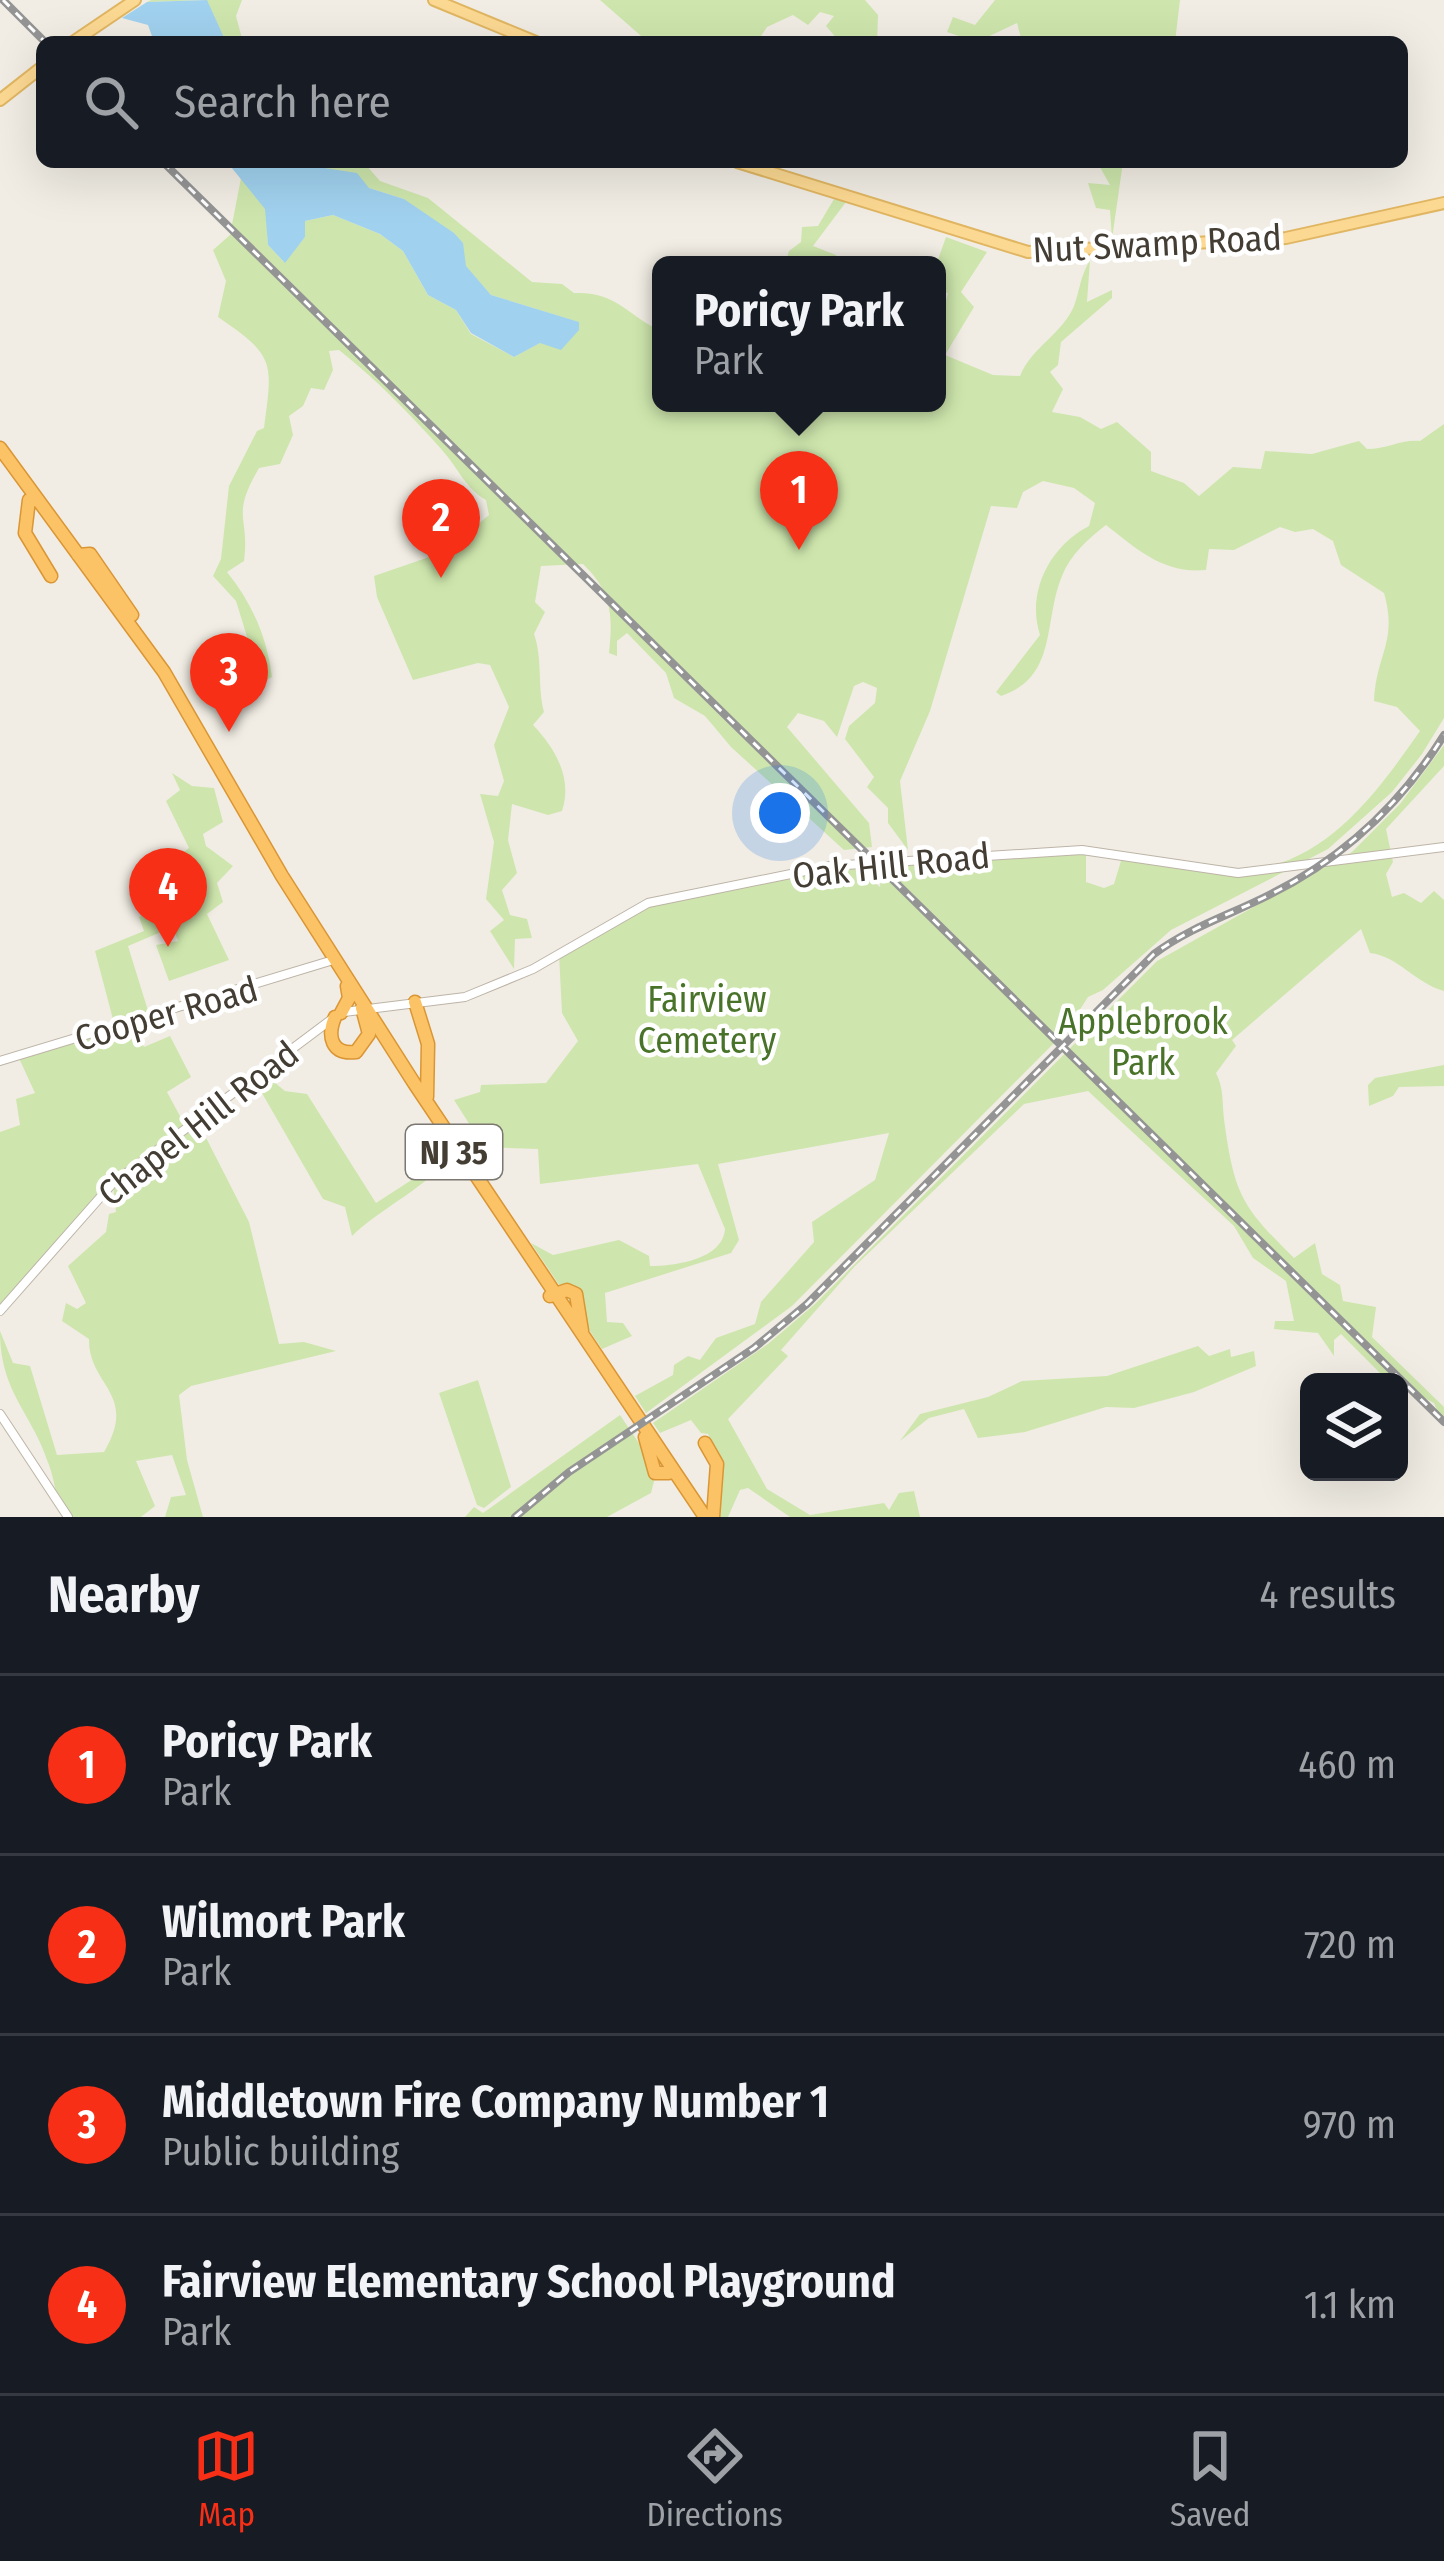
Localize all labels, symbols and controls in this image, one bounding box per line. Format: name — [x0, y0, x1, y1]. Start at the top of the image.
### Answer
search box — [36, 36, 1408, 168]
icon: search — [78, 69, 144, 135]
text: Search here — [174, 75, 391, 129]
street label: Nut Swamp Road — [1031, 216, 1283, 272]
popup — [652, 256, 946, 412]
text: Poricy Park — [694, 284, 904, 338]
text: Park — [694, 338, 763, 384]
pin: 1 — [760, 451, 838, 550]
pin: 2 — [402, 479, 480, 578]
pin: 3 — [190, 633, 268, 732]
your location — [750, 783, 810, 843]
street label: Oak Hill Road — [790, 834, 992, 898]
pin: 4 — [129, 848, 207, 947]
street label: Cooper Road — [70, 967, 263, 1061]
park label: Fairview Cemetery — [638, 978, 776, 1063]
park label: Applebrook Park — [1058, 1000, 1228, 1085]
street label: Chapel Hill Road — [90, 1032, 308, 1216]
road number: NJ 35 — [406, 1125, 502, 1179]
map controls — [1300, 1373, 1408, 1481]
button: layers — [1300, 1373, 1408, 1481]
text: Nearby — [48, 1564, 200, 1626]
text: 4 results — [1259, 1572, 1396, 1618]
text: Poricy Park — [162, 1715, 372, 1769]
text: 1 — [79, 1742, 95, 1788]
text: 460 m — [1298, 1742, 1396, 1788]
text: Park — [162, 1769, 231, 1815]
text: Wilmort Park — [162, 1895, 405, 1949]
text: 2 — [78, 1922, 96, 1968]
text: 720 m — [1304, 1922, 1396, 1968]
text: Park — [162, 1949, 231, 1995]
text: Middletown Fire Company Number 1 — [162, 2075, 829, 2129]
text: 3 — [78, 2102, 96, 2148]
text: 970 m — [1303, 2102, 1396, 2148]
text: Public building — [162, 2129, 399, 2175]
text: Fairview Elementary School Playground — [162, 2255, 895, 2309]
text: 4 — [77, 2282, 97, 2328]
text: 1.1 km — [1304, 2282, 1396, 2328]
text: Park — [162, 2309, 231, 2355]
tab: Map — [193, 2423, 259, 2535]
tab: Directions — [646, 2423, 783, 2535]
tab: Saved — [1170, 2423, 1250, 2535]

